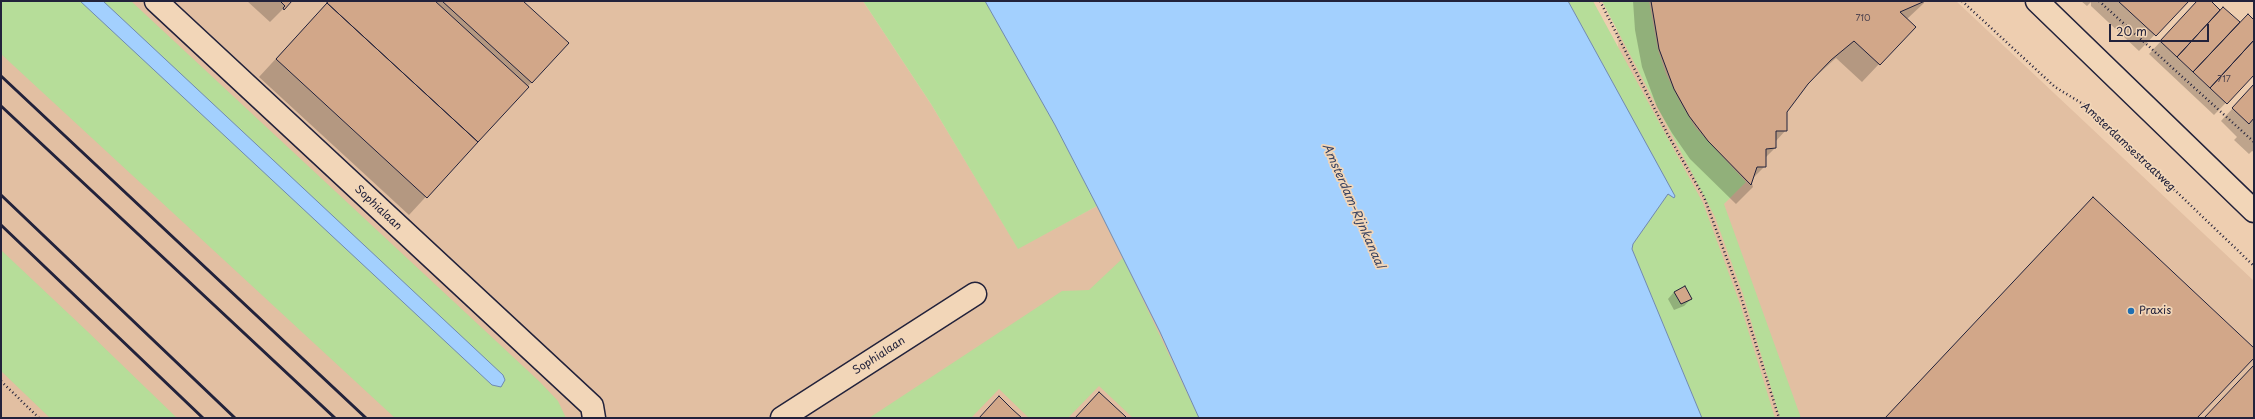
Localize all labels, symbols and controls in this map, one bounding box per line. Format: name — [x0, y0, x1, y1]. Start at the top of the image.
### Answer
house number: 710 — [1855, 14, 1871, 24]
scale bar — [2111, 16, 2211, 42]
text: 20 m — [2116, 22, 2147, 40]
house number: 717 — [2217, 75, 2231, 85]
street label: Amsterdamsestraatweg — [2078, 100, 2178, 194]
water label: Amsterdam-Rijnkanaal — [1319, 141, 1387, 271]
street label: Sophialaan — [352, 183, 404, 233]
place label: Praxis — [2139, 304, 2171, 318]
marker: Praxis — [2126, 306, 2136, 316]
street label: Sophialaan — [850, 334, 908, 378]

